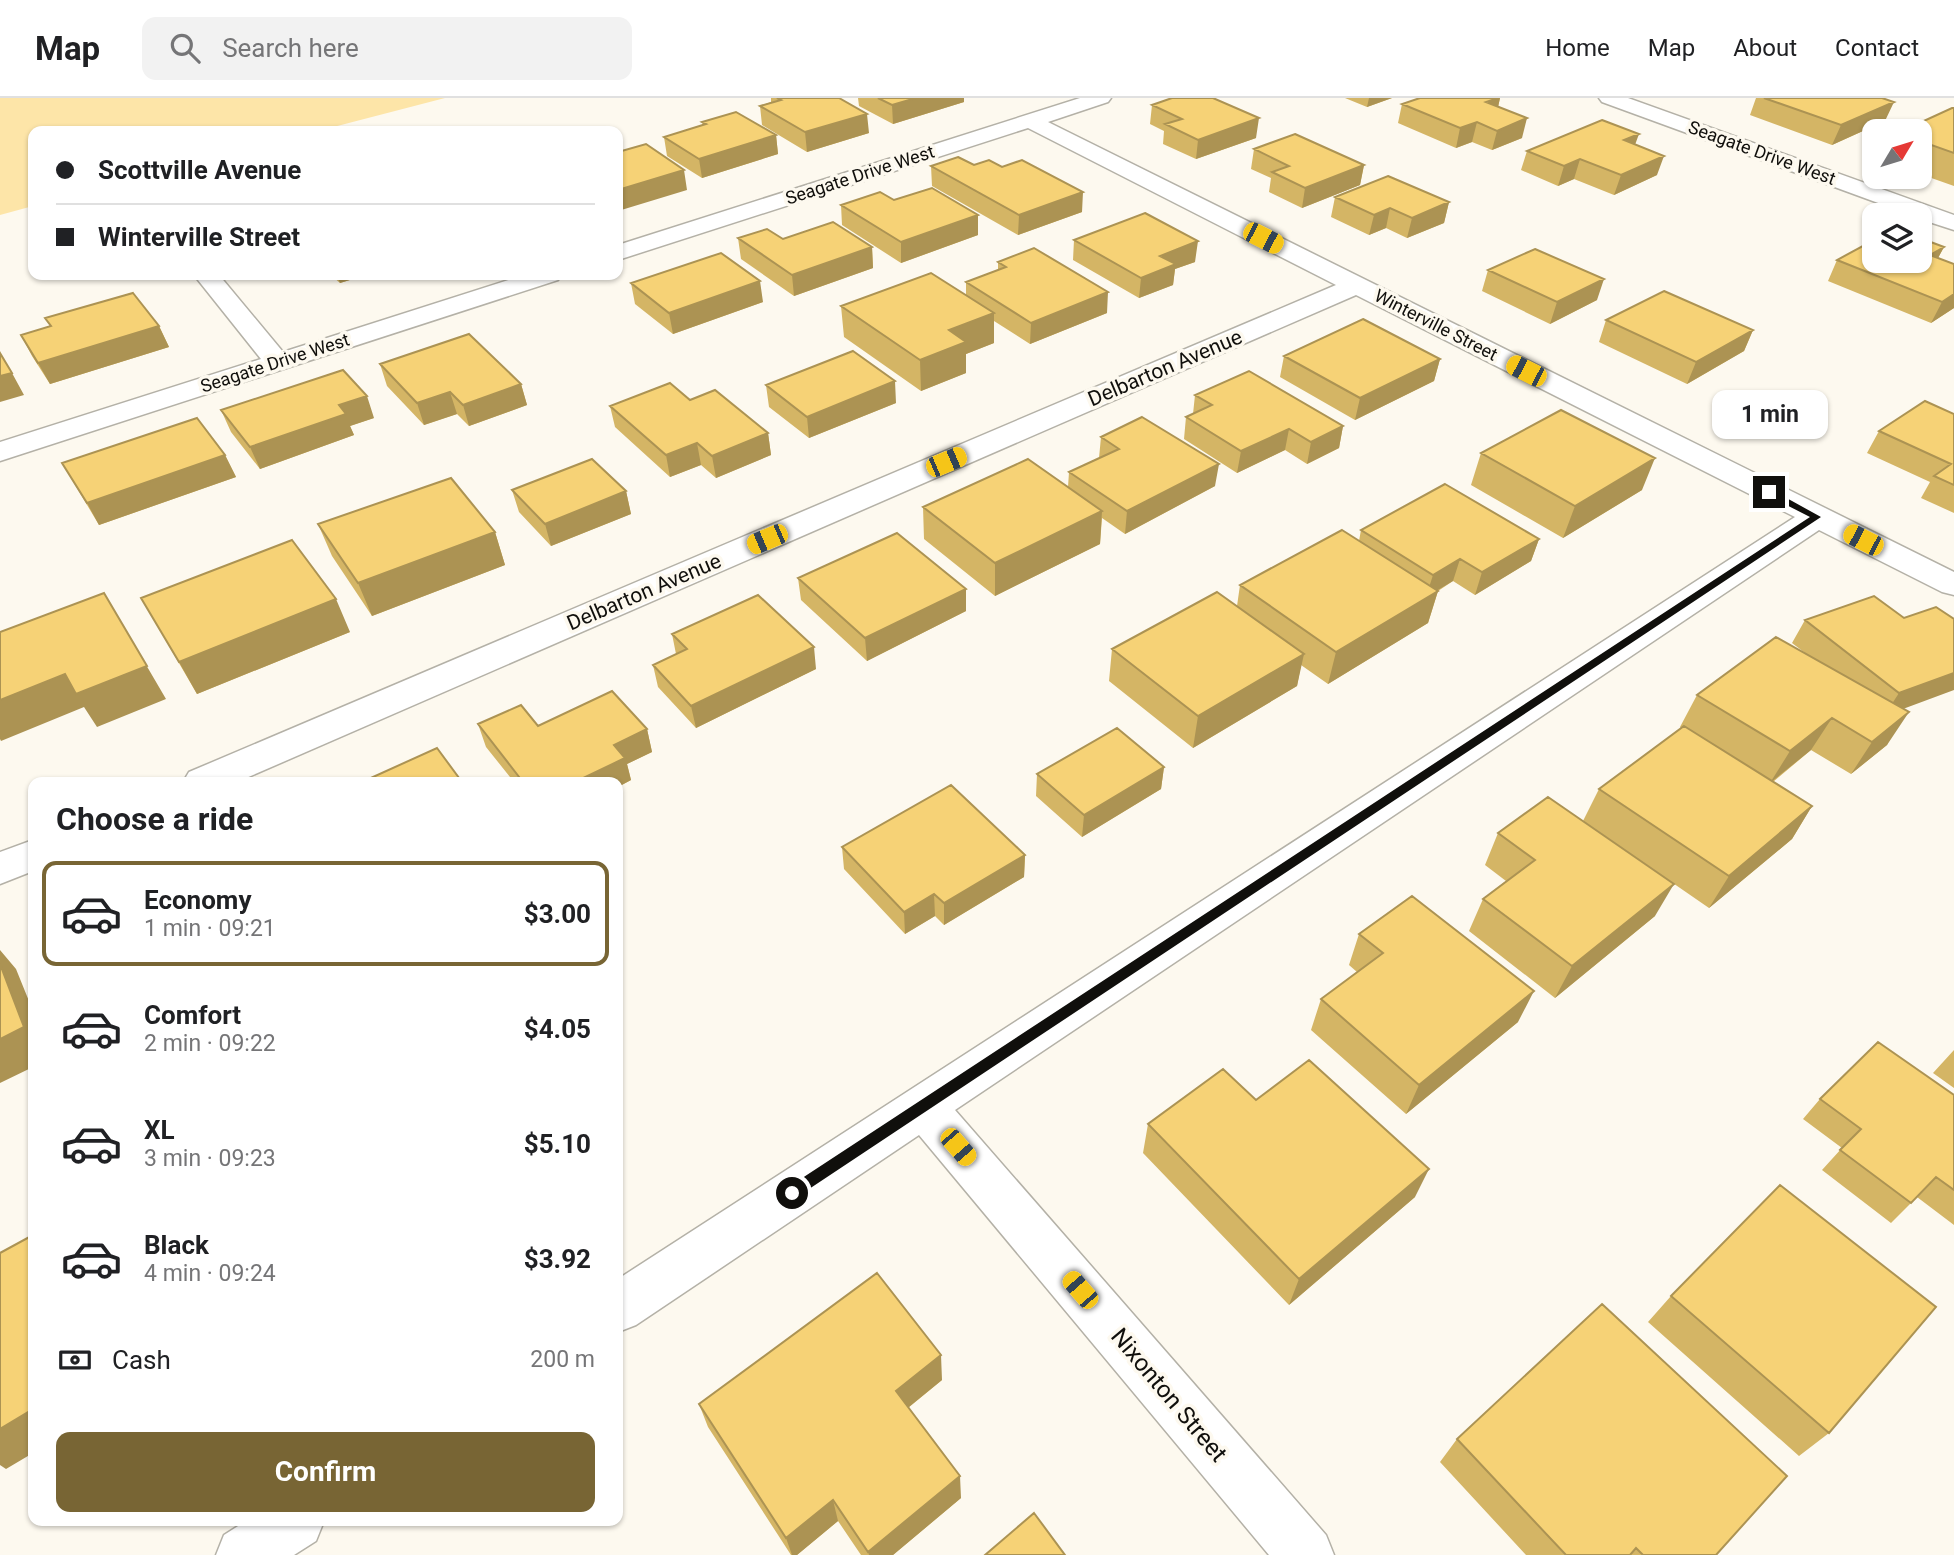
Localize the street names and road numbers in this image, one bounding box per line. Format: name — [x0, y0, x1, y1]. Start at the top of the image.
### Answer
street label: Seagate Drive West — [1686, 116, 1839, 189]
street label: Seagate Drive West — [783, 141, 937, 208]
street label: Winterville Street — [1371, 284, 1501, 365]
street label: Delbarton Avenue — [1084, 325, 1246, 411]
street label: Seagate Drive West — [198, 329, 352, 396]
street label: Delbarton Avenue — [563, 549, 725, 635]
street label: Nixonton Street — [1105, 1323, 1233, 1467]

